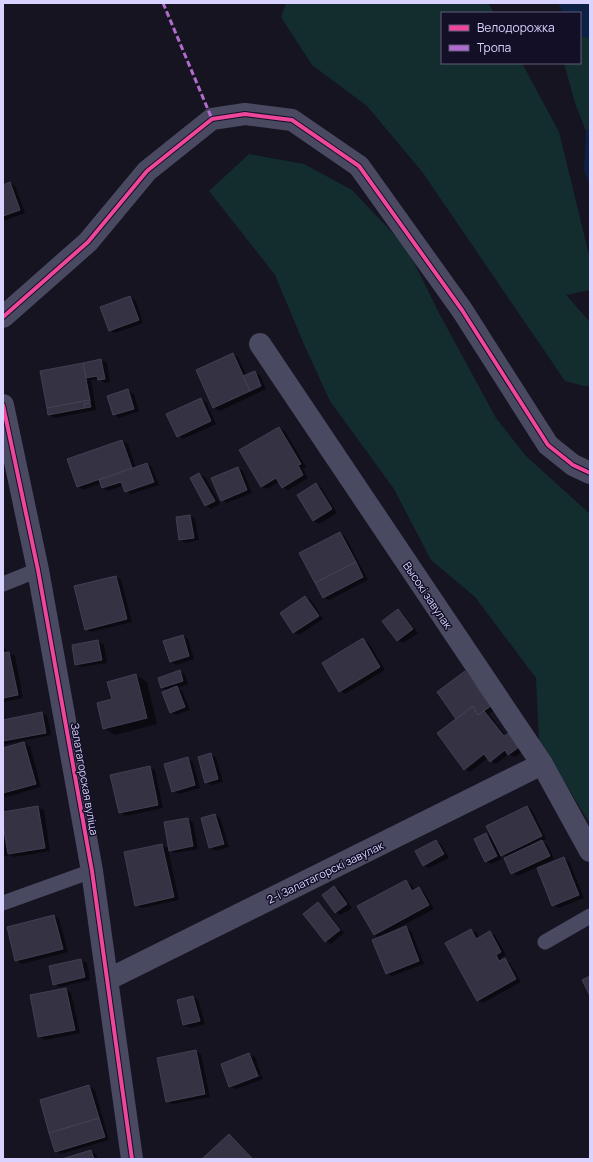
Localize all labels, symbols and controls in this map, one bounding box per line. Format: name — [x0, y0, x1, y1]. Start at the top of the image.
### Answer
legend — [441, 12, 581, 64]
text: Велодорожка — [477, 19, 555, 36]
text: Тропа — [477, 39, 511, 56]
street label: Высокі завулак — [400, 559, 456, 632]
street label: Залатагорская вуліца — [68, 722, 102, 836]
street label: 2-і Залатагорскі завулак — [264, 837, 386, 907]

